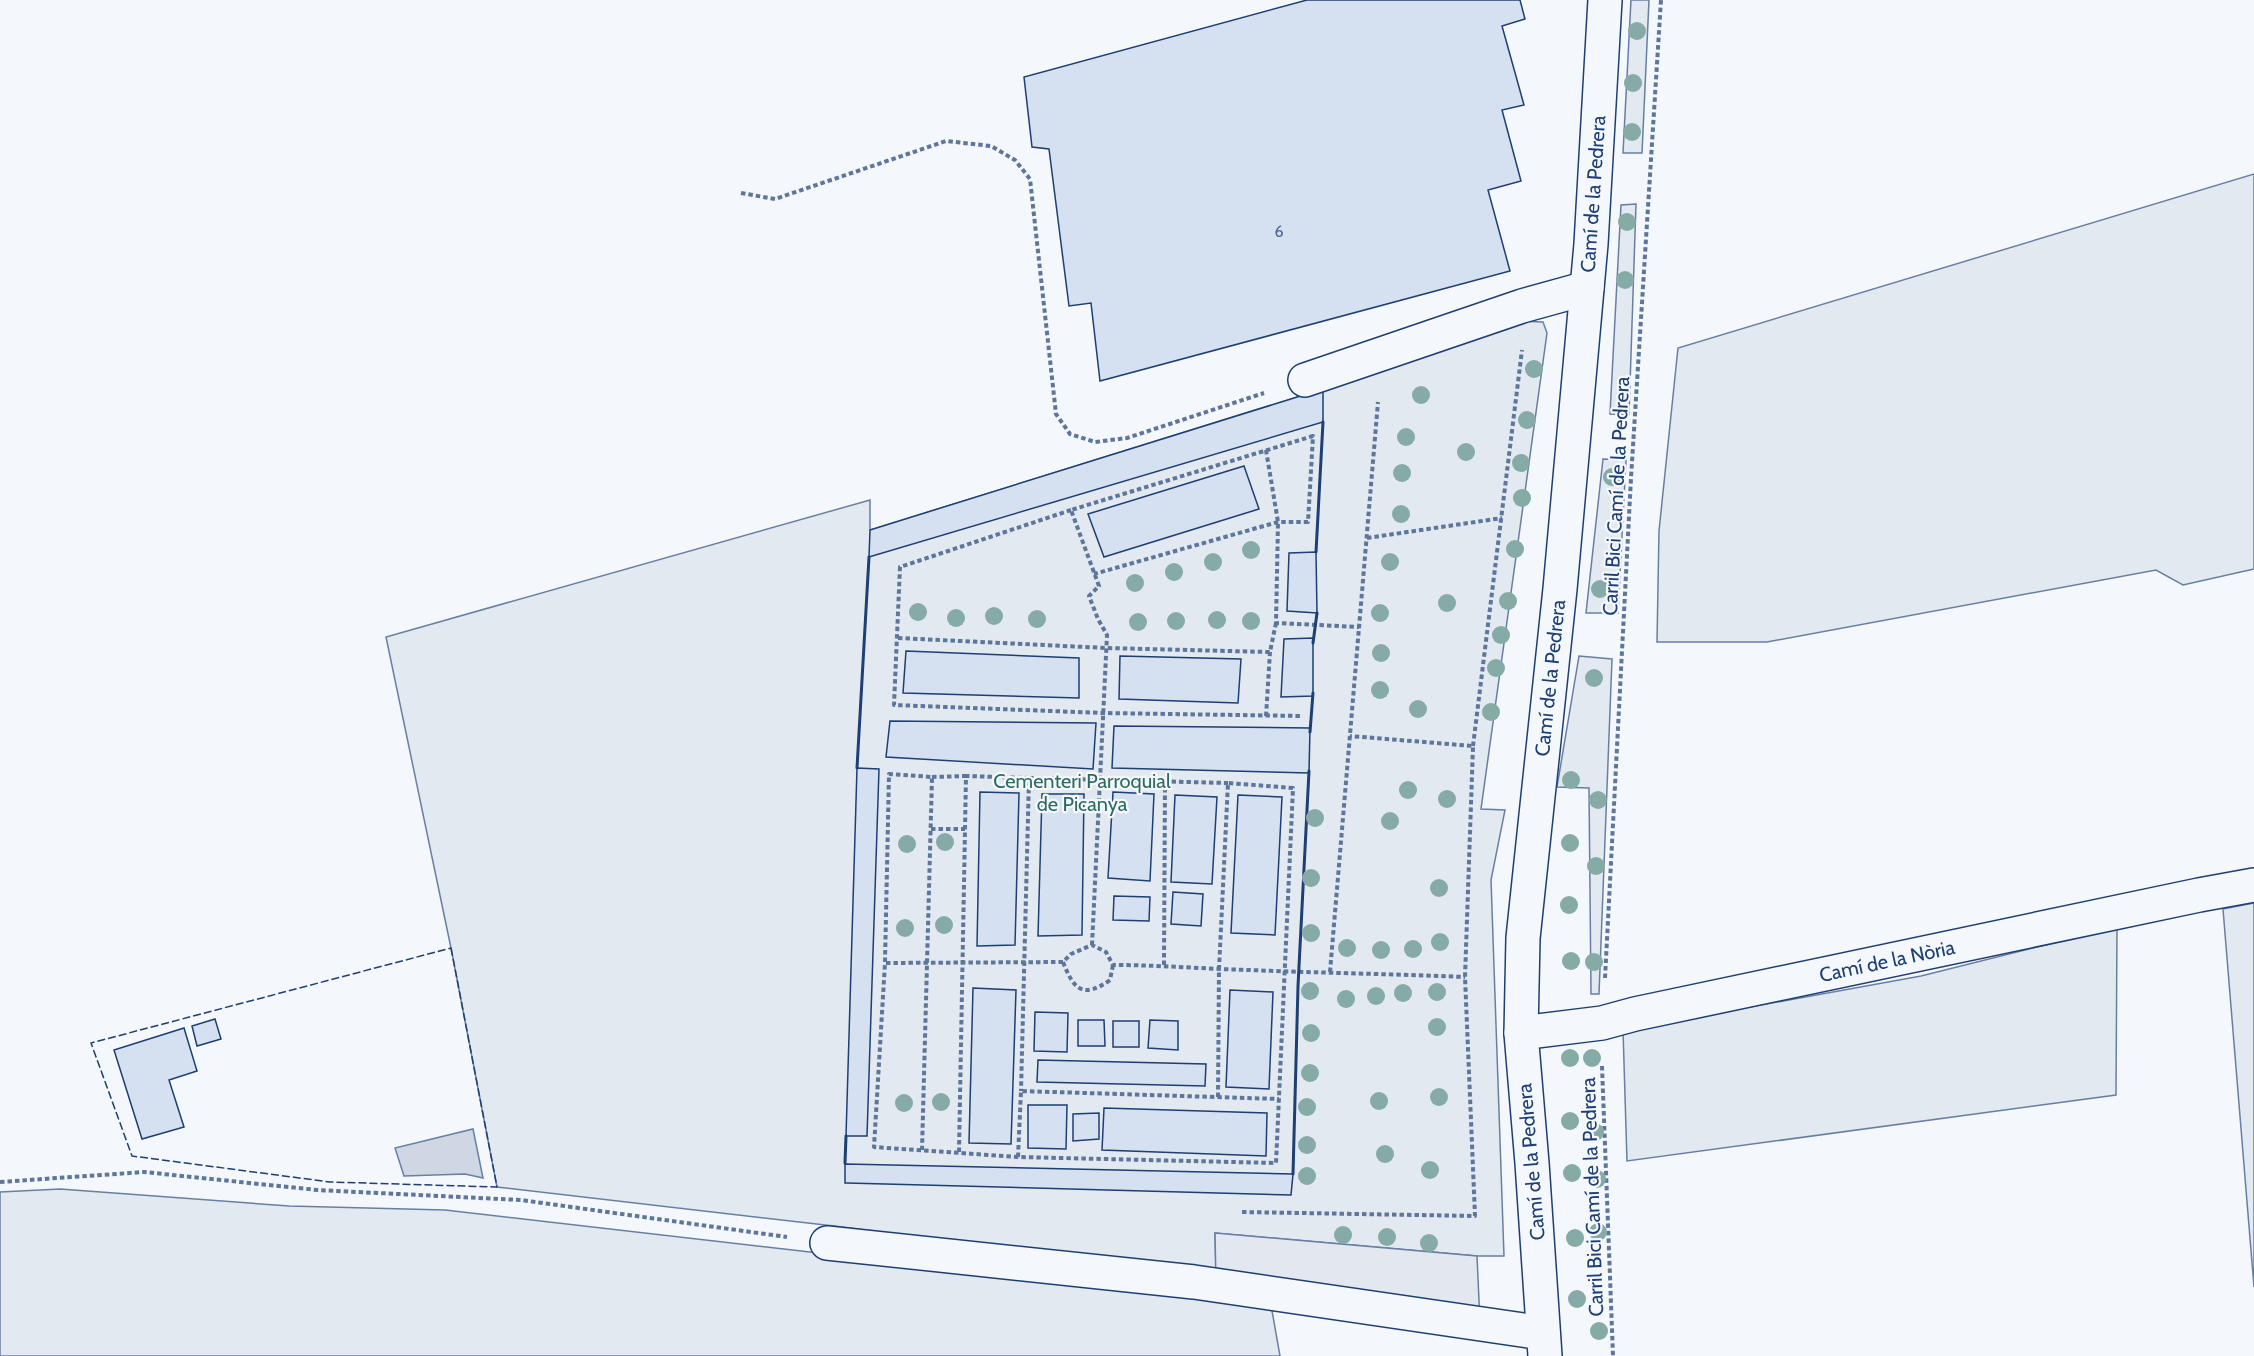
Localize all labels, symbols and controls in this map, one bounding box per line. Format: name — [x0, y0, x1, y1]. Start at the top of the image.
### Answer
street label: Camí de la Pedrera — [1576, 114, 1610, 273]
house number: 6 — [1274, 222, 1284, 241]
street label: Carril Bici Camí de la Pedrera — [1598, 375, 1634, 616]
street label: Camí de la Pedrera — [1530, 598, 1570, 758]
park label: Cementeri Parroquial de Picanya — [993, 769, 1171, 816]
street label: Camí de la Nòria — [1817, 935, 1957, 987]
street label: Carril Bici Camí de la Pedrera — [1576, 1077, 1608, 1317]
street label: Camí de la Pedrera — [1512, 1082, 1550, 1241]

